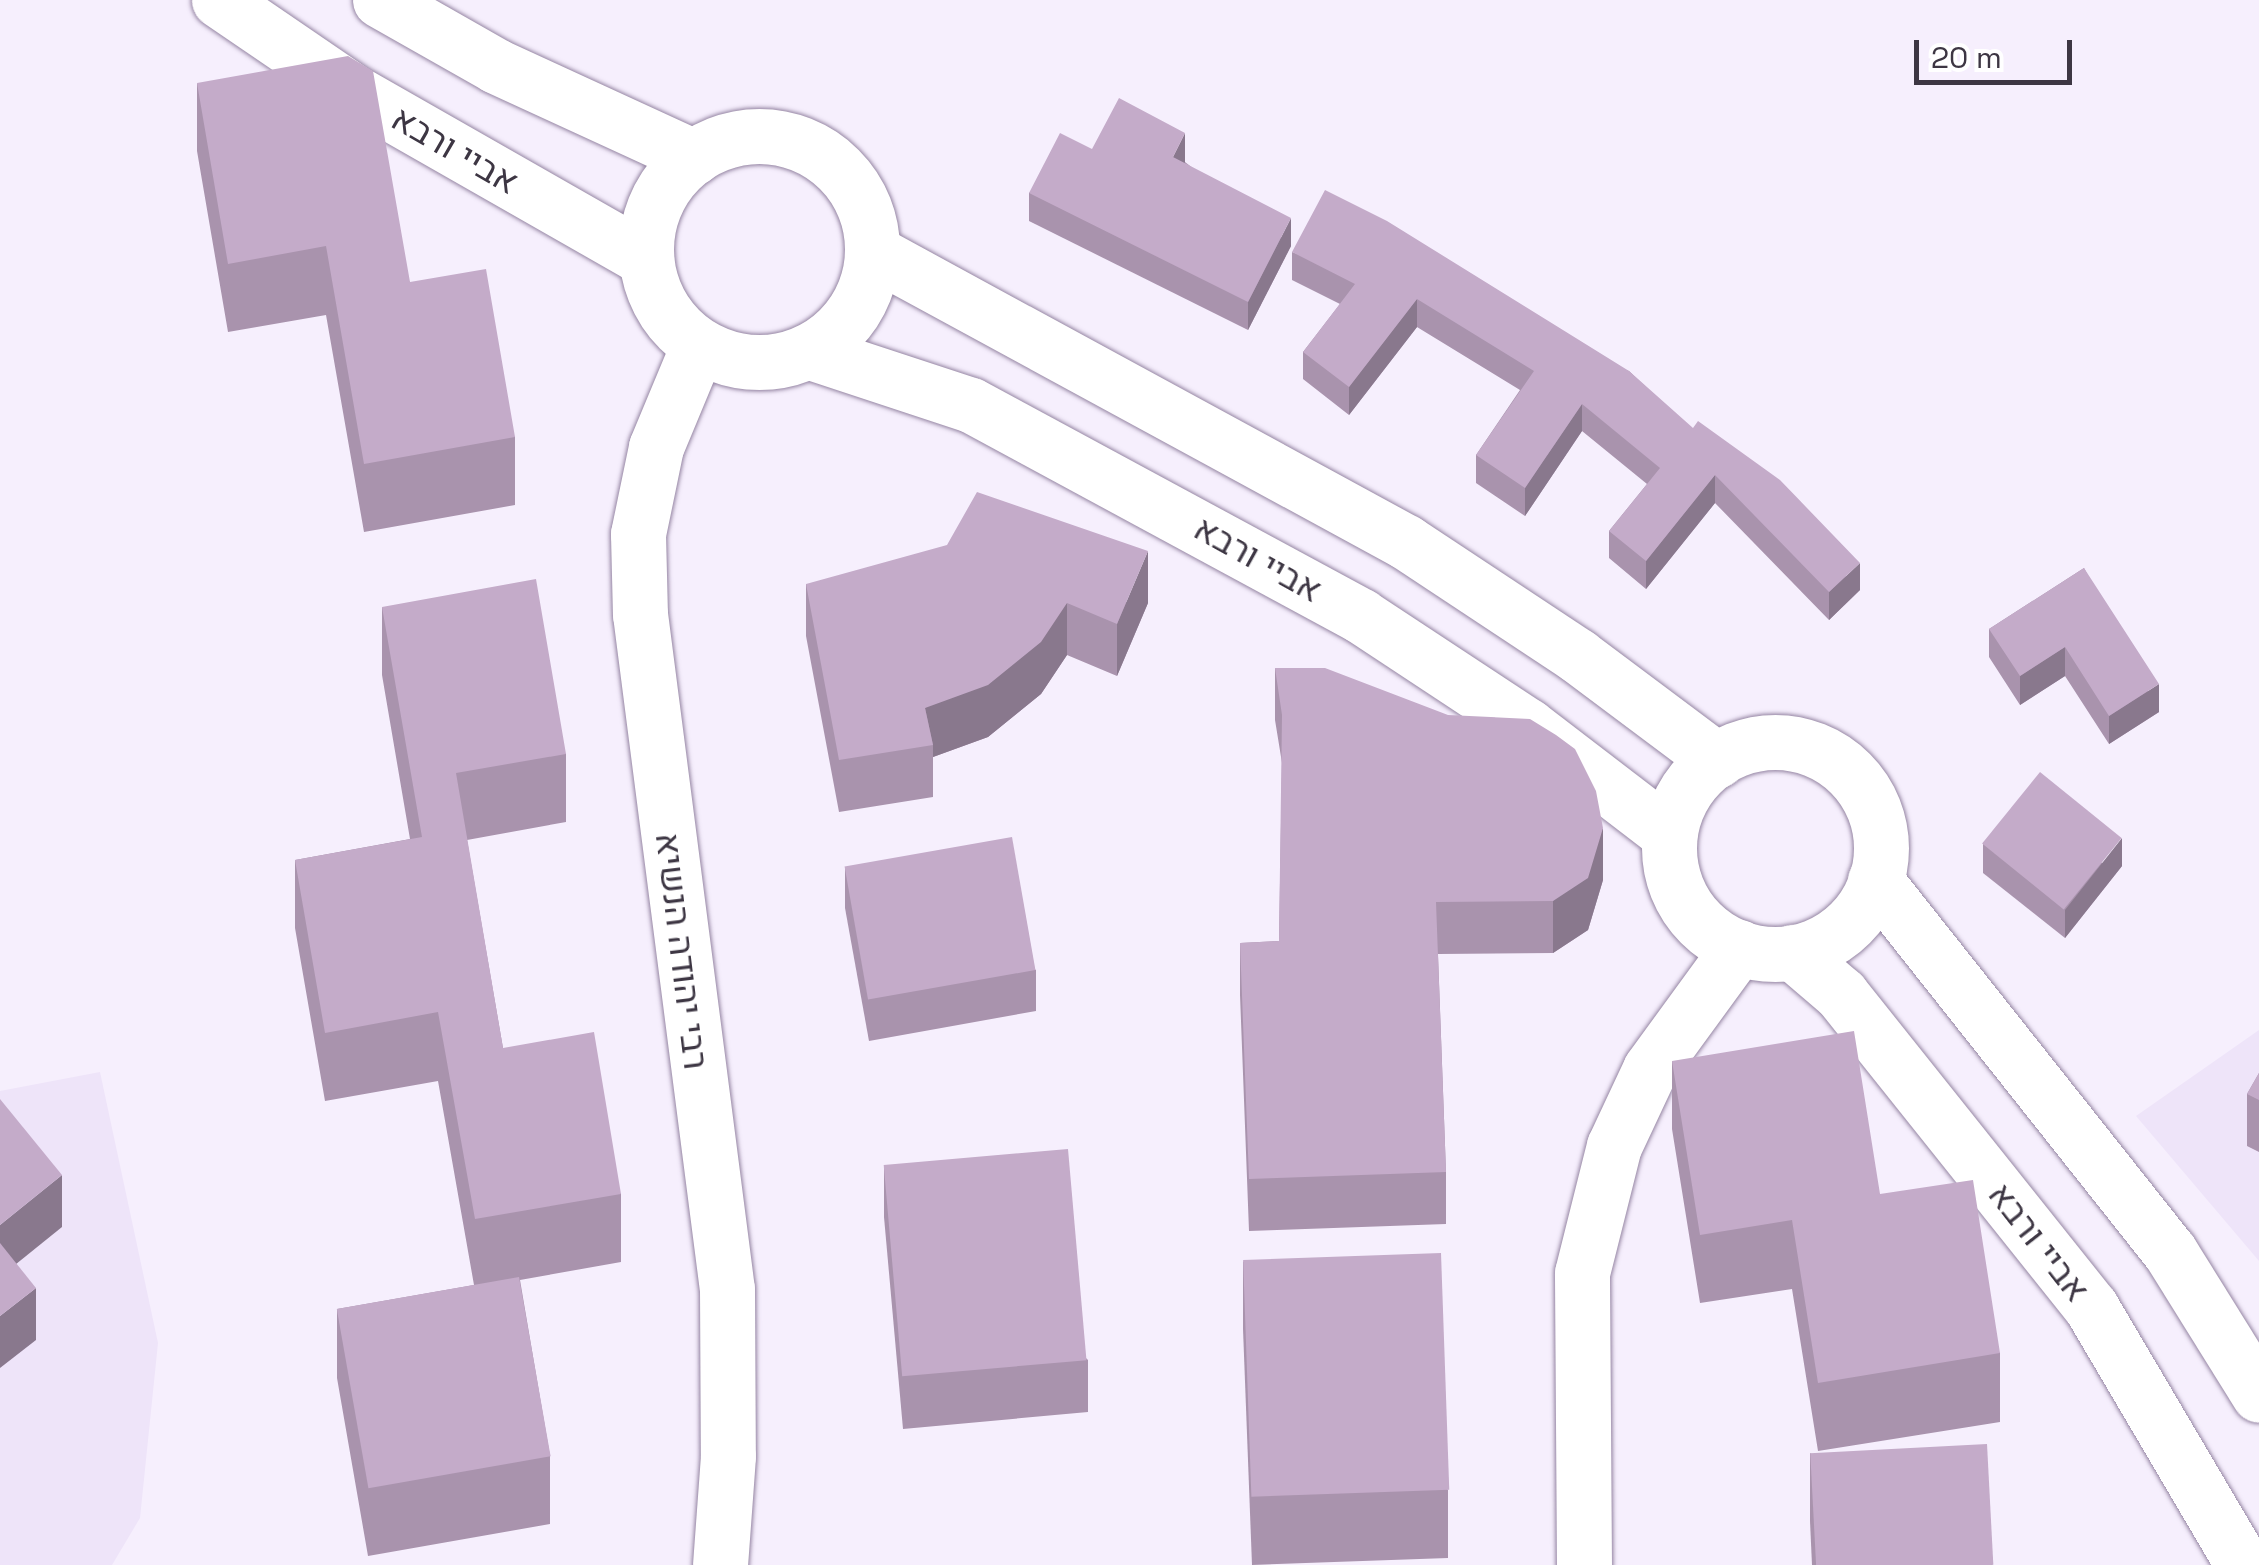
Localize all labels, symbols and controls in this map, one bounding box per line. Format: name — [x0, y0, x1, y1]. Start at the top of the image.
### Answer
scale bar — [1919, 20, 2076, 82]
text: 20 m — [1931, 38, 2002, 77]
street label: אביי ורבא — [384, 97, 526, 203]
street label: אביי ורבא — [1187, 507, 1329, 611]
street label: רבי יהודה הנשיא — [647, 830, 717, 1072]
street label: אביי ורבא — [1980, 1174, 2098, 1310]

